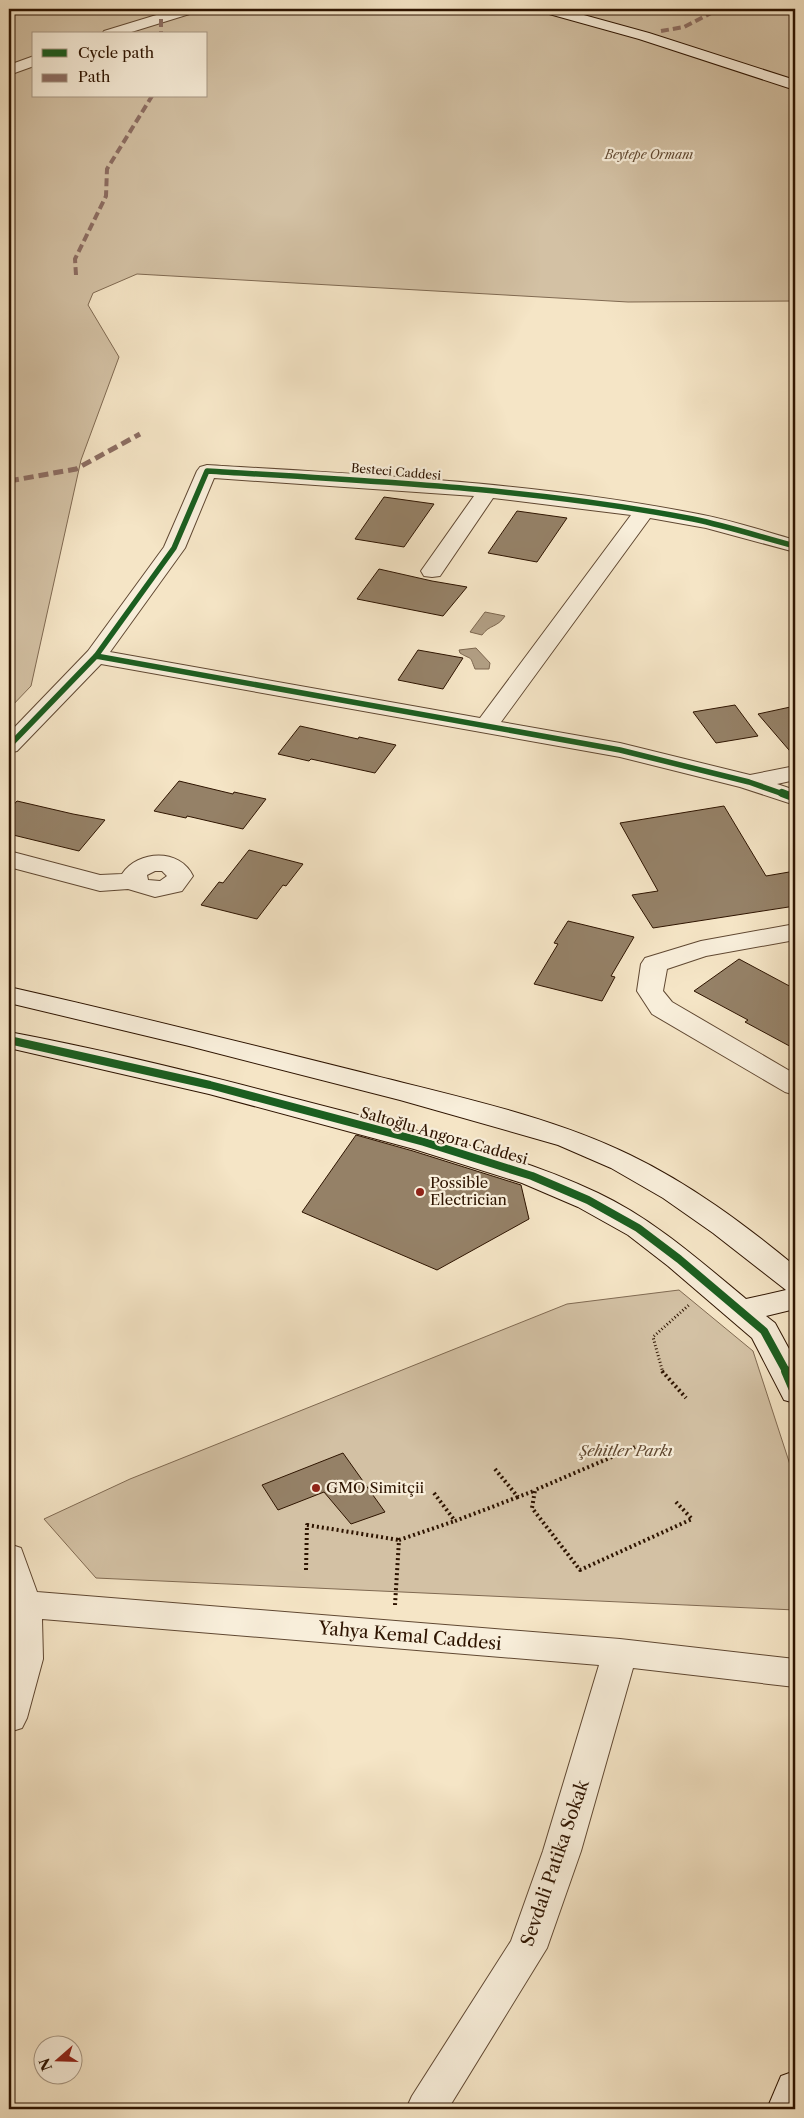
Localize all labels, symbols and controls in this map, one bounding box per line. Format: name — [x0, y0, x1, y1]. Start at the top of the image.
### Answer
legend — [32, 32, 208, 98]
text: Cycle path — [78, 43, 155, 62]
text: Path — [78, 67, 111, 86]
park label: Beytepe Ormanı — [604, 147, 693, 162]
street label: Besteci Caddesi — [350, 460, 442, 483]
street label: Saltoğlu Angora Caddesi — [358, 1102, 531, 1169]
place label: Possible Electrician — [430, 1173, 508, 1209]
marker: Possible Electrician — [414, 1186, 426, 1198]
park label: Şehitler Parkı — [578, 1441, 673, 1460]
place label: GMO Simitçii — [326, 1478, 425, 1497]
marker: GMO Simitçii — [310, 1482, 322, 1494]
street label: Yahya Kemal Caddesi — [317, 1617, 503, 1655]
street label: Sevdali Patika Sokak — [516, 1775, 594, 1949]
north arrow — [32, 2036, 82, 2086]
text: N — [35, 2056, 56, 2073]

